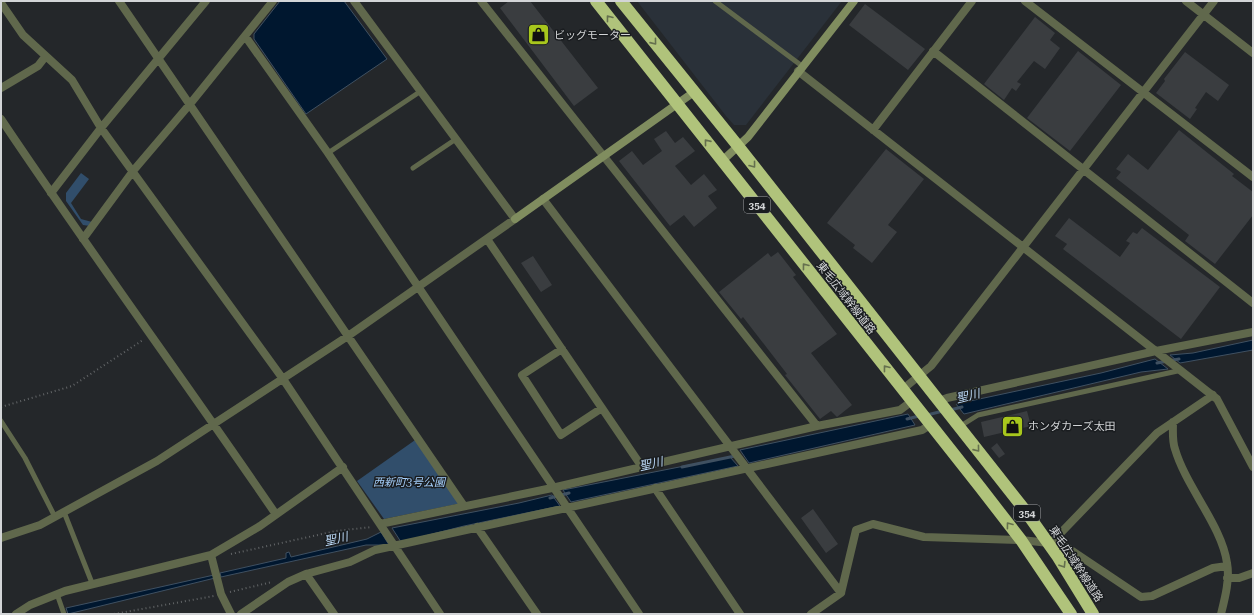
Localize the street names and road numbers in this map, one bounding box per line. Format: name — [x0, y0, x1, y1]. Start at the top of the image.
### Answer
road number: 354 — [744, 197, 770, 213]
street label: 東毛広域幹線道路 — [814, 259, 878, 337]
road number: 354 — [1014, 505, 1040, 521]
street label: 東毛広域幹線道路 — [1047, 524, 1105, 604]

